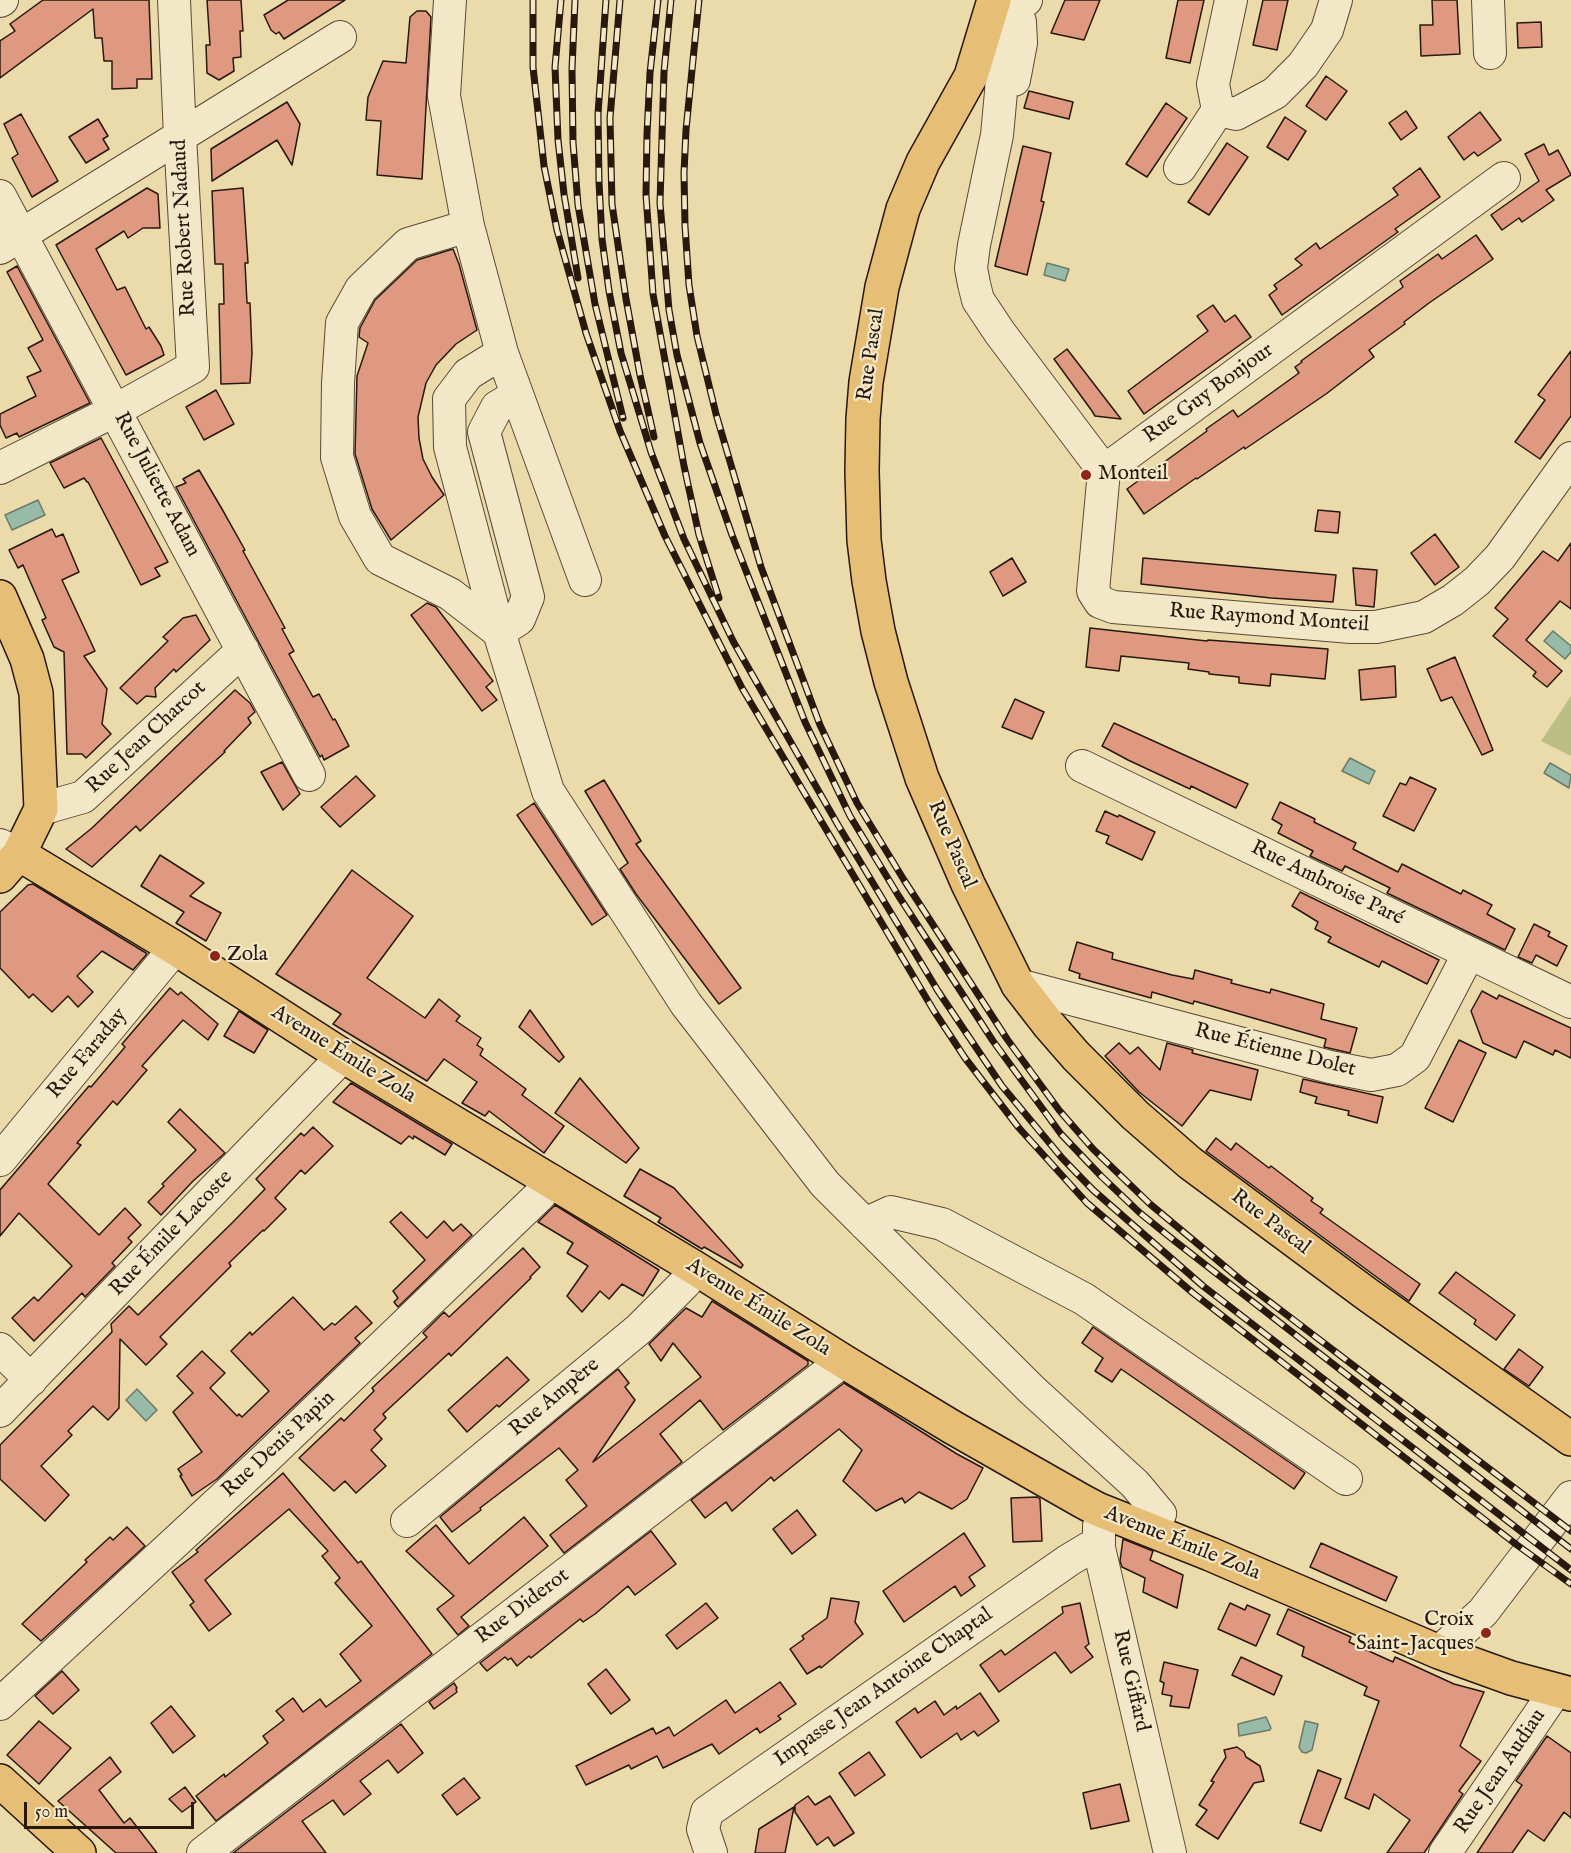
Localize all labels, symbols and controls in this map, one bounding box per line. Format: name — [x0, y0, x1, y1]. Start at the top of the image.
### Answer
street label: Rue Robert Nadaud — [168, 139, 202, 317]
street label: Rue Pascal — [853, 307, 891, 403]
street label: Rue Guy Bonjour — [1139, 338, 1279, 450]
street label: Rue Juliette Adam — [107, 408, 205, 562]
place label: Monteil — [1098, 462, 1168, 488]
marker: Monteil — [1079, 468, 1093, 482]
street label: Rue Raymond Monteil — [1168, 599, 1370, 639]
street label: Rue Jean Charcot — [82, 676, 212, 800]
street label: Rue Pascal — [921, 797, 981, 893]
street label: Rue Ambroise Paré — [1246, 836, 1408, 932]
place label: Zola — [227, 943, 268, 969]
marker: Zola — [208, 949, 222, 963]
street label: Avenue Émile Zola — [266, 1000, 420, 1110]
street label: Rue Faraday — [43, 1004, 133, 1104]
street label: Rue Étienne Dolet — [1192, 1019, 1358, 1083]
street label: Rue Émile Lacoste — [105, 1166, 239, 1302]
street label: Rue Pascal — [1225, 1185, 1315, 1261]
street label: Avenue Émile Zola — [681, 1253, 835, 1363]
street label: Rue Ampère — [505, 1353, 605, 1443]
street label: Rue Denis Papin — [217, 1386, 341, 1504]
street label: Avenue Émile Zola — [1100, 1501, 1264, 1587]
street label: Rue Diderot — [471, 1564, 575, 1650]
street label: Impasse Jean Antoine Chaptal — [770, 1603, 998, 1773]
place label: Croix Saint-Jacques — [1356, 1608, 1474, 1658]
marker: Croix Saint-Jacques — [1479, 1626, 1493, 1640]
street label: Rue Giffard — [1106, 1628, 1154, 1734]
street label: Rue Jean Audiau — [1450, 1705, 1552, 1839]
scale bar — [27, 1790, 196, 1828]
text: 50 m — [35, 1801, 68, 1824]

